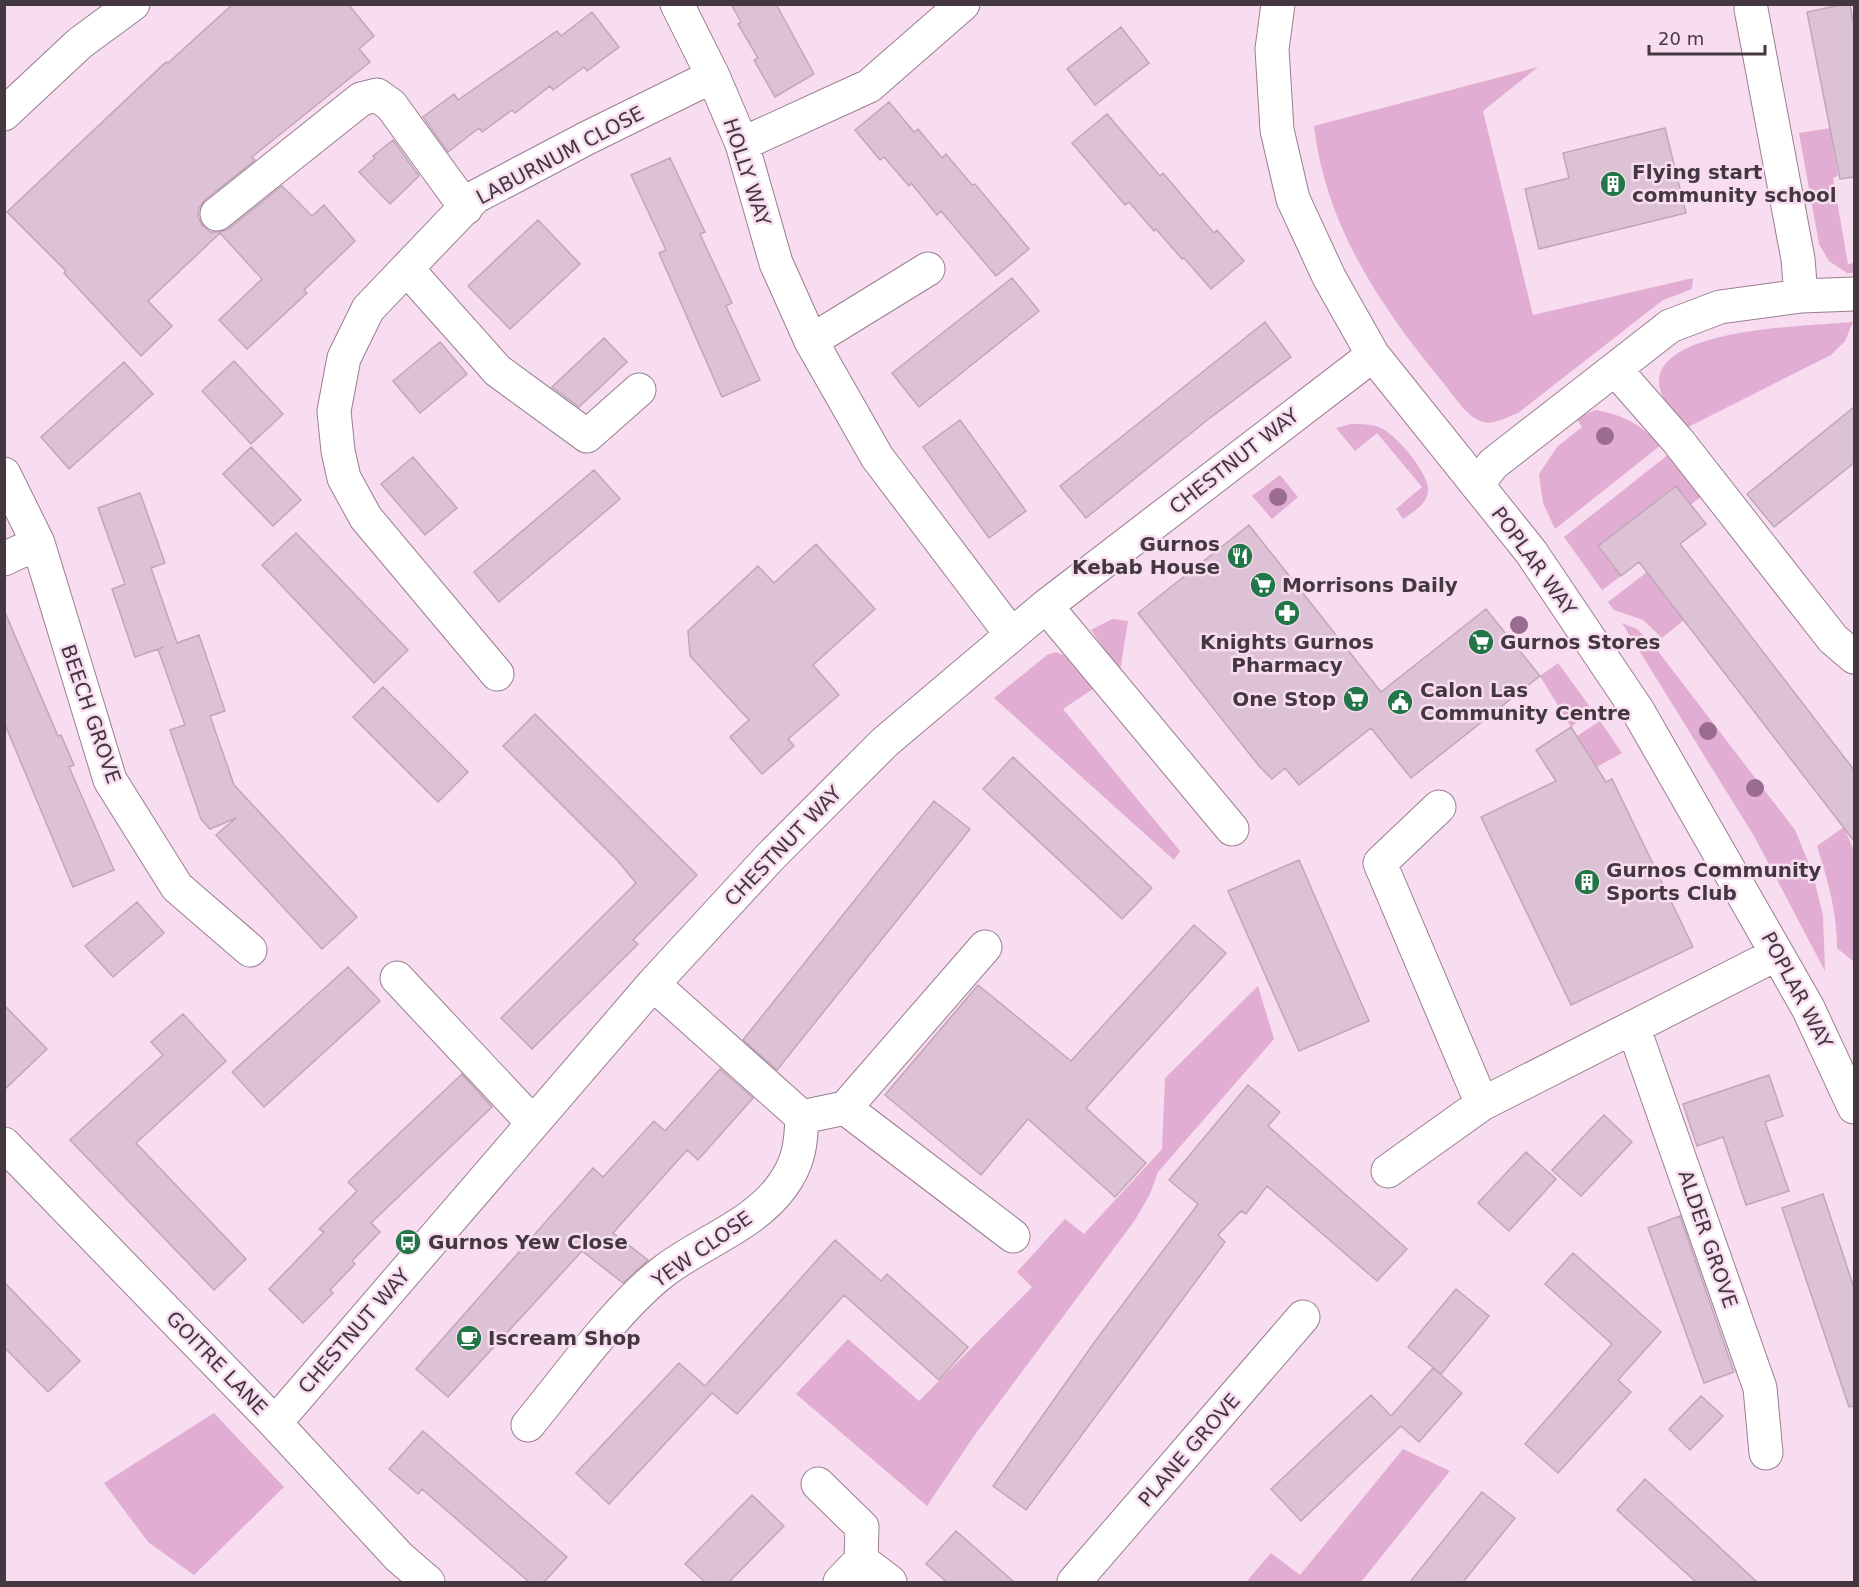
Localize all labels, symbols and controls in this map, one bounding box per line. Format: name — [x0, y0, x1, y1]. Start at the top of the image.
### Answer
scale bar — [1649, 18, 1764, 56]
text: 20 m — [1658, 28, 1704, 49]
street label: LABURNUM CLOSE — [472, 101, 648, 209]
street label: HOLLY WAY — [718, 115, 776, 230]
place label: Flying start community school — [1632, 160, 1837, 207]
building icon: Flying start community school — [1598, 169, 1628, 199]
street label: CHESTNUT WAY — [1164, 403, 1304, 519]
street label: POPLAR WAY — [1487, 502, 1582, 621]
place label: Gurnos Kebab House — [1072, 532, 1220, 579]
restaurant icon: Gurnos Kebab House — [1225, 541, 1255, 571]
supermarket icon: Morrisons Daily — [1248, 570, 1278, 600]
place label: Morrisons Daily — [1282, 573, 1458, 597]
pharmacy icon: Knights Gurnos Pharmacy — [1272, 598, 1302, 628]
supermarket icon: Gurnos Stores — [1466, 627, 1496, 657]
place label: Knights Gurnos Pharmacy — [1200, 630, 1374, 677]
place label: Gurnos Stores — [1500, 630, 1660, 654]
street label: BEECH GROVE — [56, 641, 126, 787]
place label: Calon Las Community Centre — [1420, 678, 1630, 725]
supermarket icon: One Stop — [1341, 684, 1371, 714]
place label: One Stop — [1232, 687, 1336, 711]
public building icon: Calon Las Community Centre — [1385, 687, 1415, 717]
street label: CHESTNUT WAY — [720, 780, 847, 911]
place label: Gurnos Community Sports Club — [1606, 858, 1821, 905]
building icon: Gurnos Community Sports Club — [1572, 867, 1602, 897]
street label: POPLAR WAY — [1756, 928, 1838, 1053]
street label: ALDER GROVE — [1673, 1167, 1743, 1311]
street label: YEW CLOSE — [647, 1206, 757, 1293]
bus stop icon: Gurnos Yew Close — [393, 1227, 423, 1257]
place label: Gurnos Yew Close — [428, 1230, 628, 1254]
street label: CHESTNUT WAY — [293, 1263, 415, 1398]
street label: GOITRE LANE — [161, 1306, 273, 1420]
cafe icon: Iscream Shop — [454, 1323, 484, 1353]
place label: Iscream Shop — [488, 1326, 641, 1350]
street label: PLANE GROVE — [1133, 1388, 1245, 1512]

